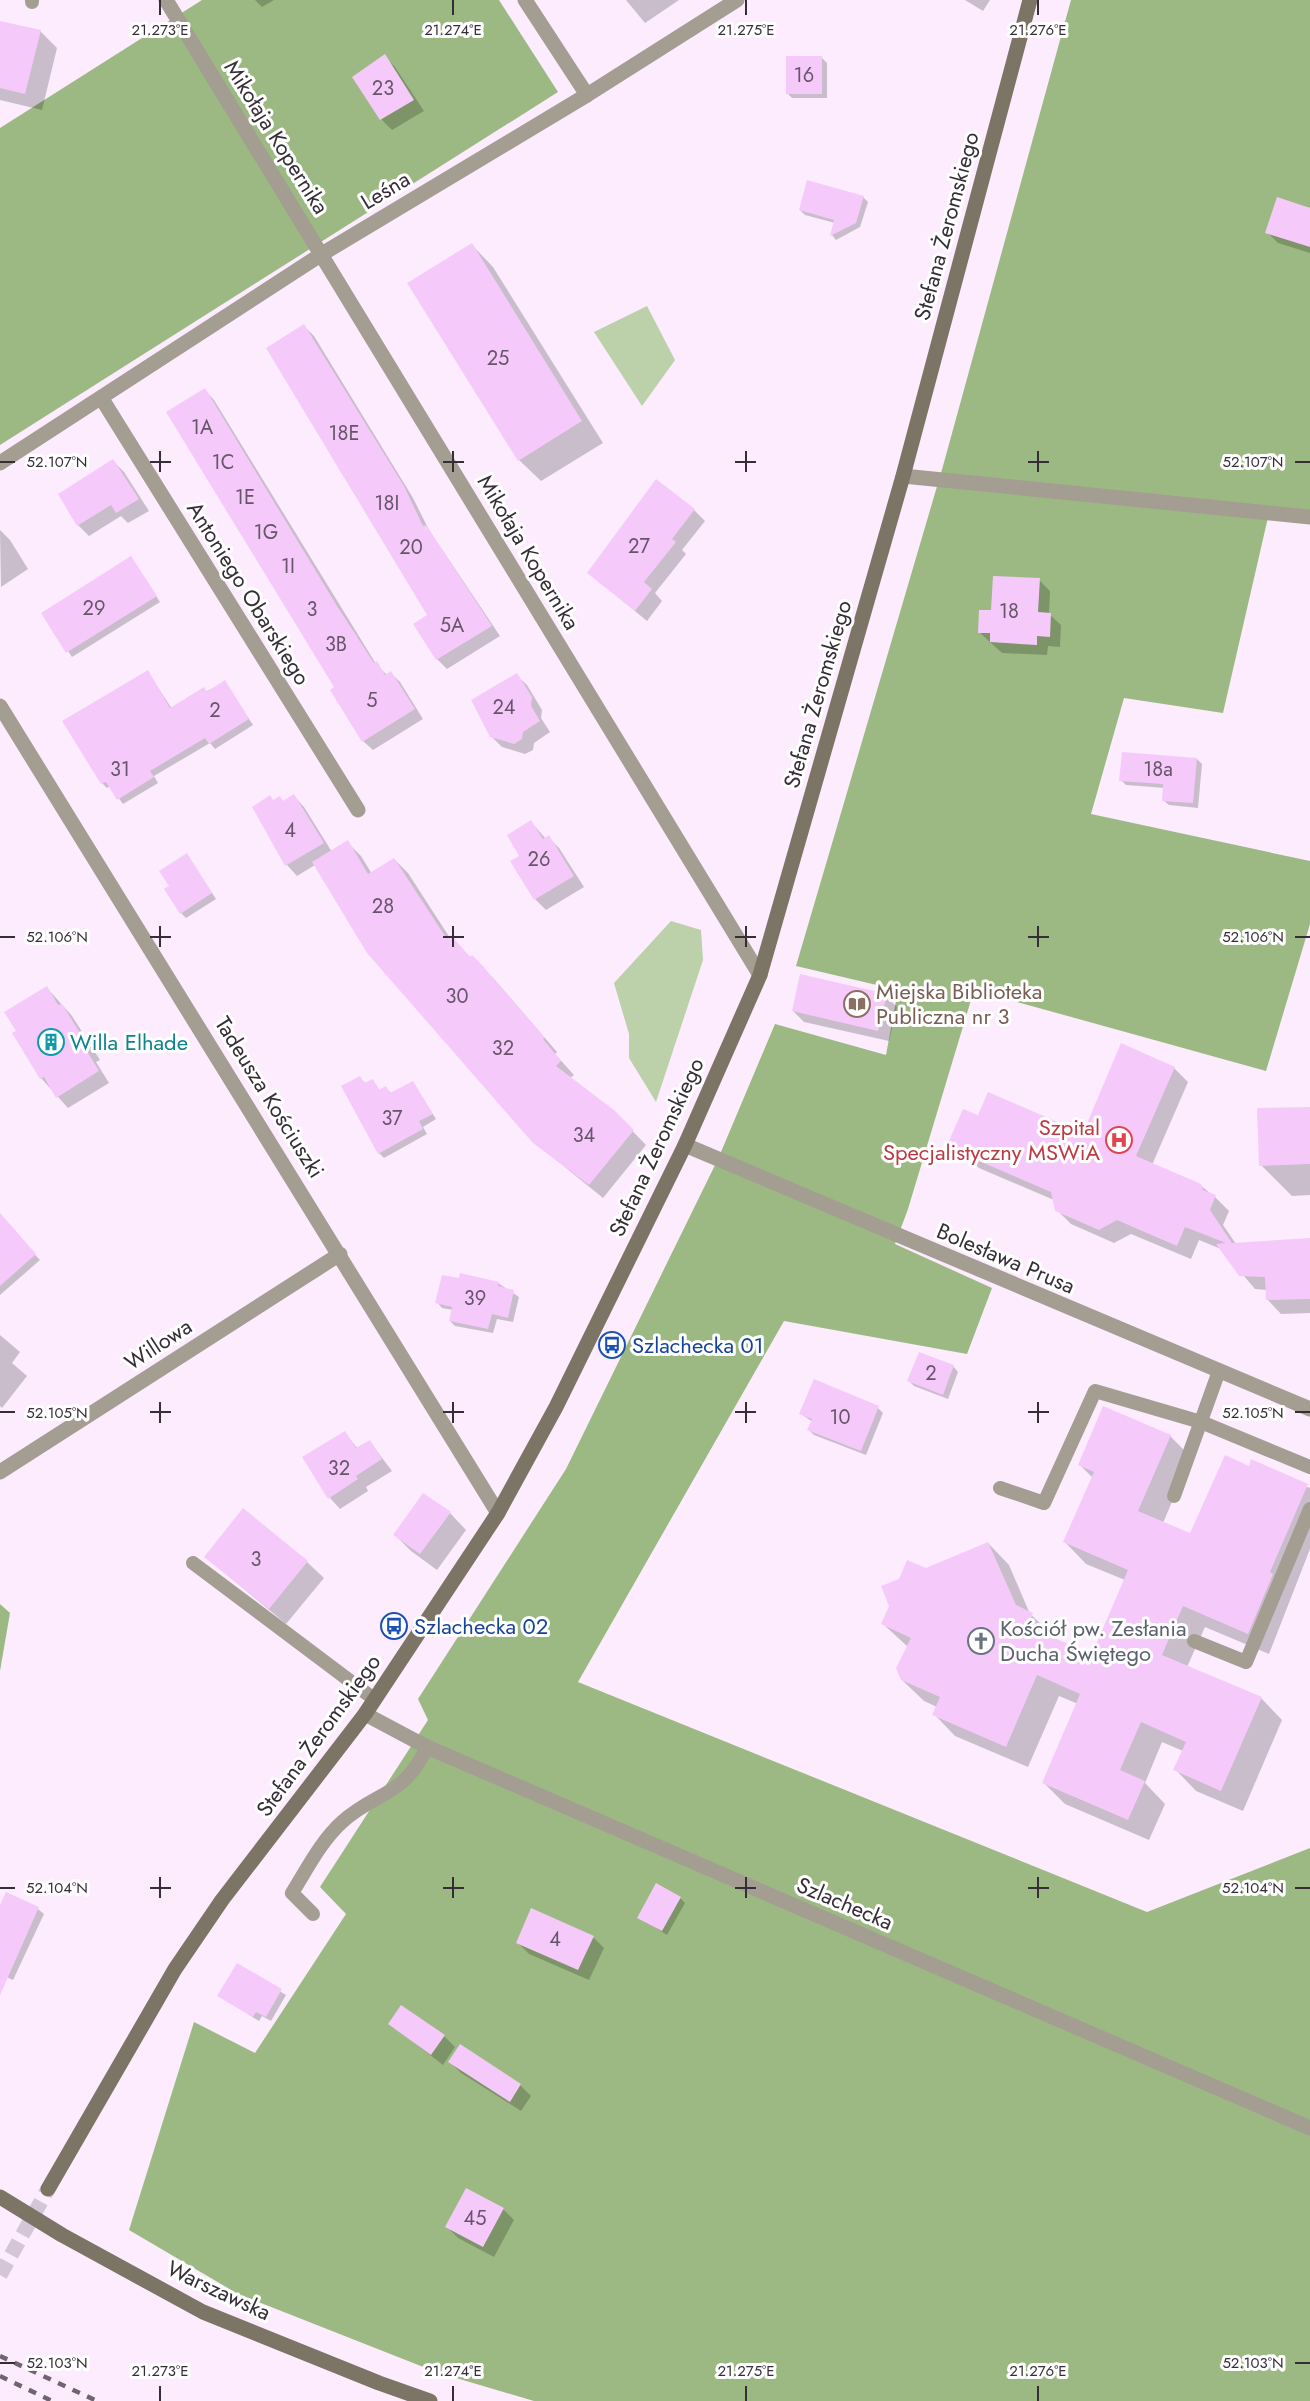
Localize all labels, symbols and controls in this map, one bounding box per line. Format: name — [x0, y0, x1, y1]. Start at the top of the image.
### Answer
text: 21.273°E — [132, 19, 188, 41]
text: 21.274°E — [424, 19, 482, 41]
text: 21.275°E — [717, 19, 775, 41]
text: 21.276°E — [1009, 19, 1067, 41]
street label: Mikołaja Kopernika — [217, 54, 337, 220]
house number: 16 — [794, 61, 814, 90]
house number: 23 — [372, 74, 394, 103]
street label: Stefana Żeromskiego — [905, 128, 987, 324]
street label: Leśna — [354, 163, 416, 217]
house number: 25 — [487, 344, 509, 373]
house number: 1A — [191, 413, 214, 442]
house number: 18E — [329, 419, 359, 448]
house number: 1C — [212, 448, 234, 477]
text: 52.107°N — [27, 451, 87, 473]
text: 52.107°N — [1223, 451, 1283, 473]
street label: Mikołaja Kopernika — [470, 468, 588, 636]
house number: 1E — [235, 483, 255, 512]
house number: 18I — [375, 489, 399, 518]
street label: Antoniego Obarskiego — [179, 495, 319, 691]
house number: 1G — [254, 518, 278, 547]
house number: 27 — [628, 532, 650, 561]
house number: 20 — [399, 533, 423, 562]
house number: 1I — [281, 552, 295, 581]
house number: 29 — [83, 594, 105, 623]
house number: 3 — [307, 595, 318, 624]
street label: Stefana Żeromskiego — [775, 596, 859, 792]
house number: 18 — [999, 597, 1019, 626]
house number: 5A — [440, 611, 465, 640]
house number: 3B — [325, 630, 347, 659]
house number: 5 — [366, 686, 378, 715]
house number: 24 — [492, 693, 516, 722]
house number: 2 — [209, 696, 221, 725]
house number: 31 — [110, 755, 130, 784]
house number: 18a — [1143, 755, 1173, 784]
house number: 4 — [284, 816, 296, 845]
house number: 26 — [528, 845, 550, 874]
house number: 28 — [372, 892, 394, 921]
text: 52.106°N — [26, 926, 88, 948]
text: 52.106°N — [1222, 926, 1284, 948]
place label: Miejska Biblioteka Publiczna nr 3 — [876, 975, 1042, 1032]
house number: 30 — [446, 982, 468, 1011]
library icon: Miejska Biblioteka Publiczna nr 3 — [842, 989, 872, 1019]
street label: Tadeusza Kościuszki — [207, 1010, 333, 1184]
place label: Willa Elhade — [70, 1026, 188, 1058]
building icon: Willa Elhade — [36, 1027, 66, 1057]
house number: 32 — [492, 1034, 514, 1063]
street label: Stefana Żeromskiego — [600, 1052, 712, 1242]
house number: 37 — [381, 1104, 403, 1133]
place label: Szpital Specjalistyczny MSWiA — [883, 1111, 1100, 1168]
house number: 34 — [573, 1121, 596, 1150]
hospital icon: Szpital Specjalistyczny MSWiA — [1104, 1125, 1134, 1155]
street label: Bolesława Prusa — [932, 1214, 1080, 1302]
house number: 39 — [464, 1284, 486, 1313]
street label: Willowa — [118, 1310, 198, 1378]
place label: Szlachecka 01 — [632, 1329, 764, 1361]
bus stop icon: Szlachecka 01 — [597, 1330, 627, 1360]
house number: 2 — [925, 1359, 937, 1388]
text: 52.105°N — [26, 1402, 88, 1424]
text: 52.105°N — [1222, 1402, 1284, 1424]
house number: 10 — [830, 1403, 851, 1432]
house number: 32 — [328, 1454, 350, 1483]
house number: 3 — [251, 1545, 262, 1574]
place label: Szlachecka 02 — [414, 1610, 548, 1642]
bus stop icon: Szlachecka 02 — [379, 1611, 409, 1641]
place label: Kościół pw. Zesłania Ducha Świętego — [1000, 1612, 1187, 1669]
church icon: Kościół pw. Zesłania Ducha Świętego — [966, 1626, 996, 1656]
street label: Stefana Żeromskiego — [248, 1647, 388, 1823]
street label: Szlachecka — [792, 1868, 898, 1938]
text: 52.104°N — [26, 1877, 88, 1899]
text: 52.104°N — [1222, 1877, 1284, 1899]
house number: 4 — [549, 1925, 561, 1954]
house number: 45 — [464, 2204, 486, 2233]
street label: Warszawska — [162, 2252, 276, 2328]
text: 52.103°N — [26, 2352, 88, 2374]
text: 52.103°N — [1222, 2352, 1284, 2374]
text: 21.273°E — [132, 2360, 188, 2382]
text: 21.274°E — [424, 2360, 482, 2382]
text: 21.275°E — [717, 2360, 775, 2382]
text: 21.276°E — [1009, 2360, 1067, 2382]

